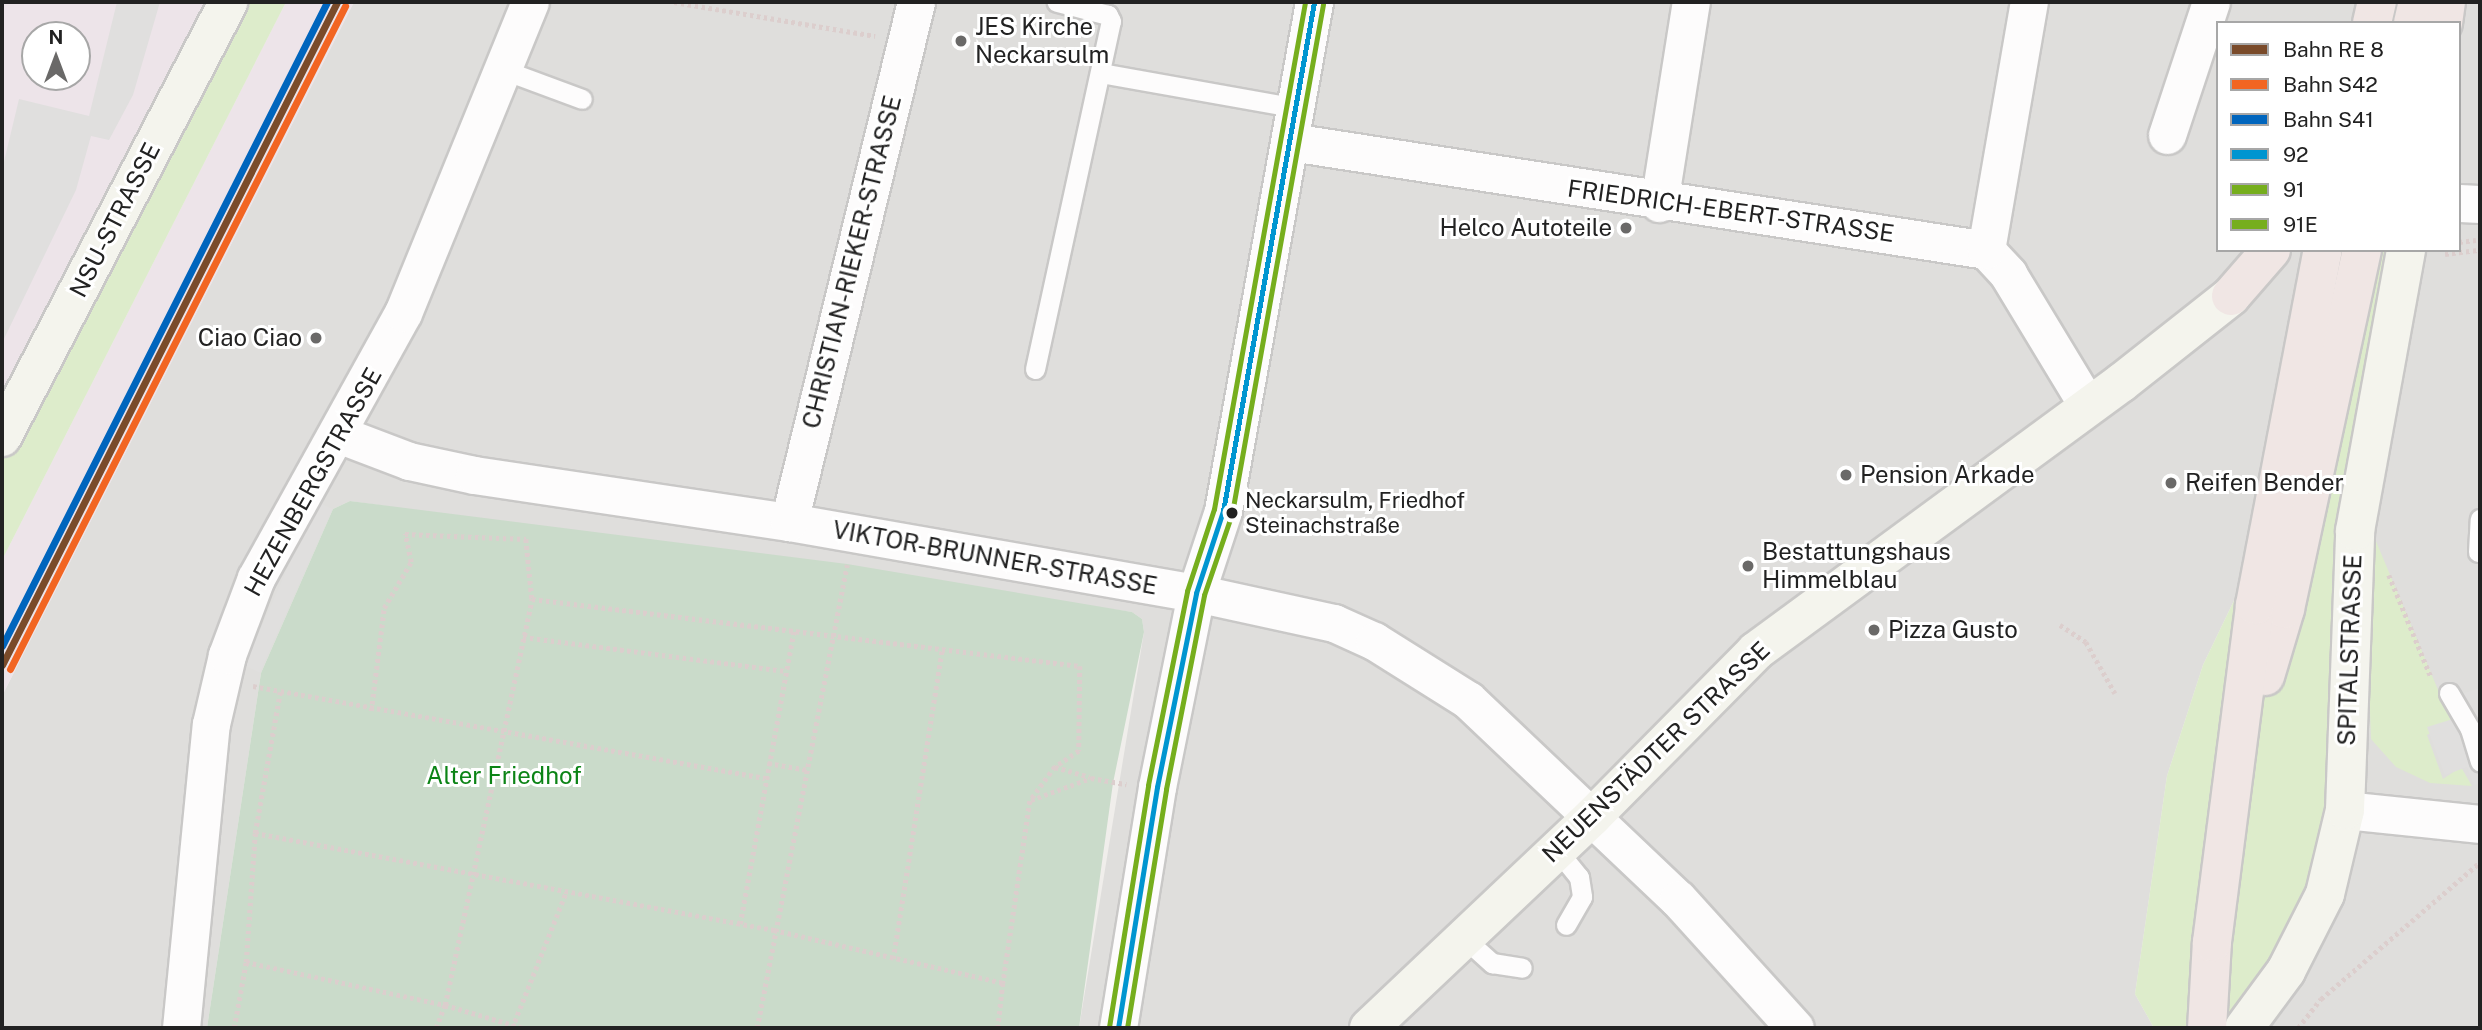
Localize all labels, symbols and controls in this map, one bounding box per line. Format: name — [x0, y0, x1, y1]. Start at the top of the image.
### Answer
place label: JES Kirche Neckarsulm — [975, 13, 1109, 69]
north arrow — [21, 21, 91, 91]
legend — [2216, 21, 2461, 252]
text: N — [49, 26, 63, 48]
marker: JES Kirche Neckarsulm — [953, 33, 969, 49]
text: Bahn RE 8 — [2283, 37, 2384, 62]
text: Bahn S42 — [2283, 72, 2378, 97]
street label: CHRISTIAN-RIEKER-STRASSE — [797, 93, 907, 431]
text: Bahn S41 — [2283, 107, 2374, 132]
street label: NSU-STRASSE — [64, 138, 166, 302]
text: 92 — [2283, 142, 2309, 167]
street label: FRIEDRICH-EBERT-STRASSE — [1566, 174, 1896, 248]
text: 91 — [2283, 177, 2305, 202]
text: 91E — [2283, 212, 2318, 237]
place label: Helco Autoteile — [1439, 214, 1612, 242]
marker: Helco Autoteile — [1618, 220, 1634, 236]
place label: Ciao Ciao — [198, 324, 302, 352]
marker: Ciao Ciao — [308, 330, 324, 346]
street label: HEZENBERGSTRASSE — [238, 363, 388, 601]
place label: Pension Arkade — [1860, 461, 2034, 489]
marker: Pension Arkade — [1838, 467, 1854, 483]
place label: Reifen Bender — [2185, 469, 2344, 497]
marker: Reifen Bender — [2163, 475, 2179, 491]
place label: Neckarsulm, Friedhof Steinachstraße — [1245, 487, 1465, 538]
marker: Neckarsulm, Friedhof Steinachstraße — [1225, 506, 1239, 520]
street label: VIKTOR-BRUNNER-STRASSE — [830, 515, 1160, 601]
place label: Bestattungshaus Himmelblau — [1762, 538, 1951, 594]
street label: SPITALSTRASSE — [2332, 554, 2368, 746]
marker: Bestattungshaus Himmelblau — [1740, 558, 1756, 574]
place label: Pizza Gusto — [1888, 616, 2018, 644]
marker: Pizza Gusto — [1866, 622, 1882, 638]
street label: NEUENSTÄDTER STRASSE — [1536, 636, 1776, 868]
park label: Alter Friedhof — [426, 762, 582, 790]

